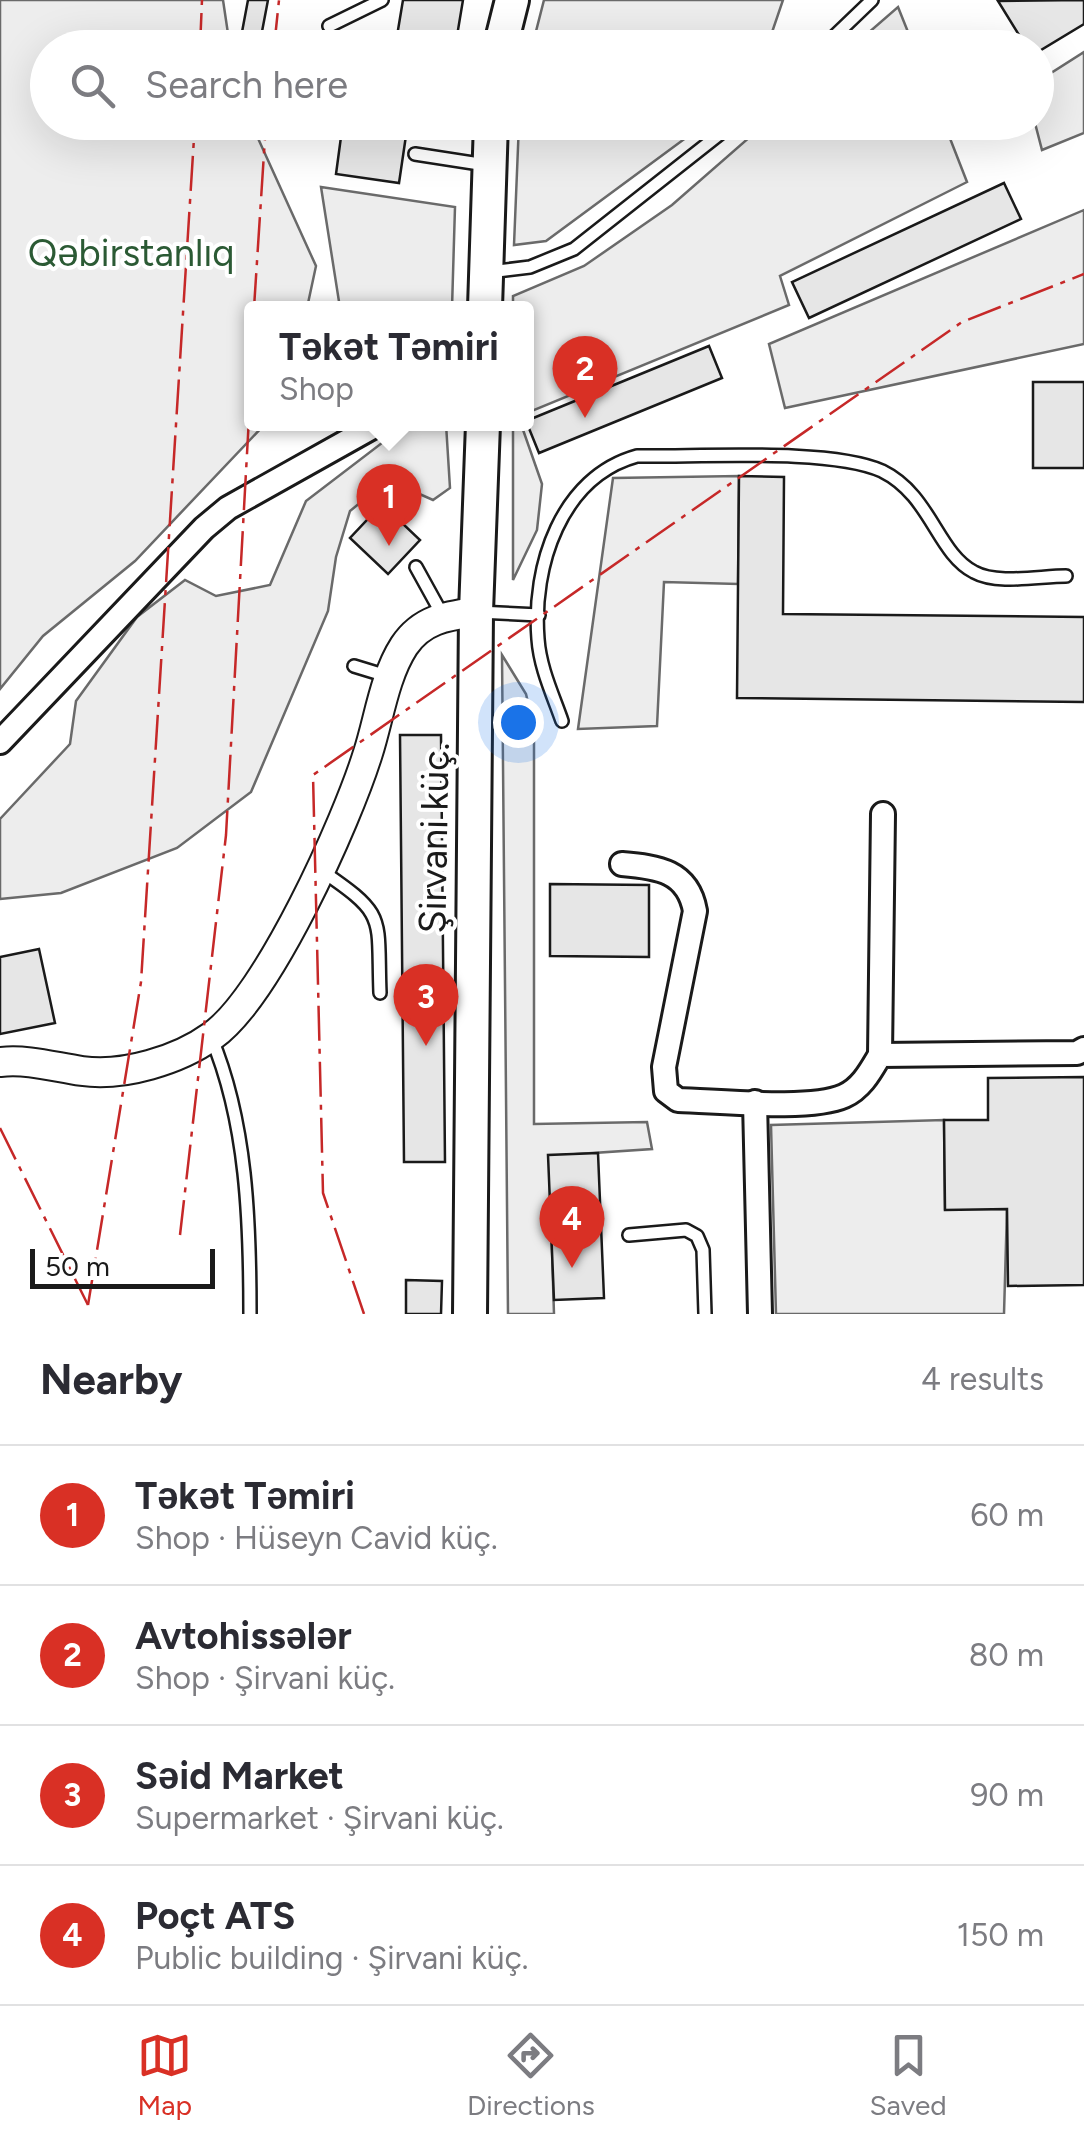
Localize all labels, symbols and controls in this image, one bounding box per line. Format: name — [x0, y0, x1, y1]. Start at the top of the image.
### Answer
search box — [30, 30, 1054, 140]
icon: search — [65, 58, 120, 113]
text: Search here — [145, 62, 348, 108]
park label: Qəbirstanlıq — [28, 230, 234, 276]
popup — [244, 301, 534, 431]
text: Təkət Təmiri — [279, 324, 499, 370]
pin: 2 — [552, 336, 618, 418]
text: Shop — [279, 370, 354, 408]
pin: 1 — [356, 464, 422, 546]
your location — [493, 697, 544, 748]
street label: Şirvani küç. — [409, 742, 459, 934]
pin: 3 — [394, 964, 458, 1046]
pin: 4 — [540, 1186, 604, 1268]
scale bar — [30, 1244, 215, 1288]
text: 50 m — [45, 1249, 110, 1283]
text: Nearby — [40, 1354, 182, 1405]
text: 4 results — [921, 1360, 1044, 1398]
text: Təkət Təmiri — [135, 1473, 355, 1519]
text: 1 — [66, 1496, 79, 1534]
text: 60 m — [970, 1496, 1044, 1534]
text: Shop · Hüseyn Cavid küç. — [135, 1519, 498, 1557]
text: Avtohissələr — [135, 1613, 352, 1659]
text: 2 — [63, 1636, 82, 1674]
text: 80 m — [969, 1636, 1044, 1674]
text: Shop · Şirvani küç. — [135, 1659, 395, 1697]
text: Səid Market — [135, 1753, 344, 1799]
text: 3 — [64, 1776, 81, 1814]
text: 90 m — [970, 1776, 1044, 1814]
text: Supermarket · Şirvani küç. — [135, 1799, 504, 1837]
text: Poçt ATS — [135, 1893, 295, 1939]
text: 4 — [62, 1916, 83, 1954]
text: 150 m — [957, 1916, 1044, 1954]
text: Public building · Şirvani küç. — [135, 1939, 529, 1977]
tab: Map — [137, 2028, 192, 2122]
tab: Directions — [467, 2028, 595, 2122]
tab: Saved — [869, 2028, 947, 2122]

